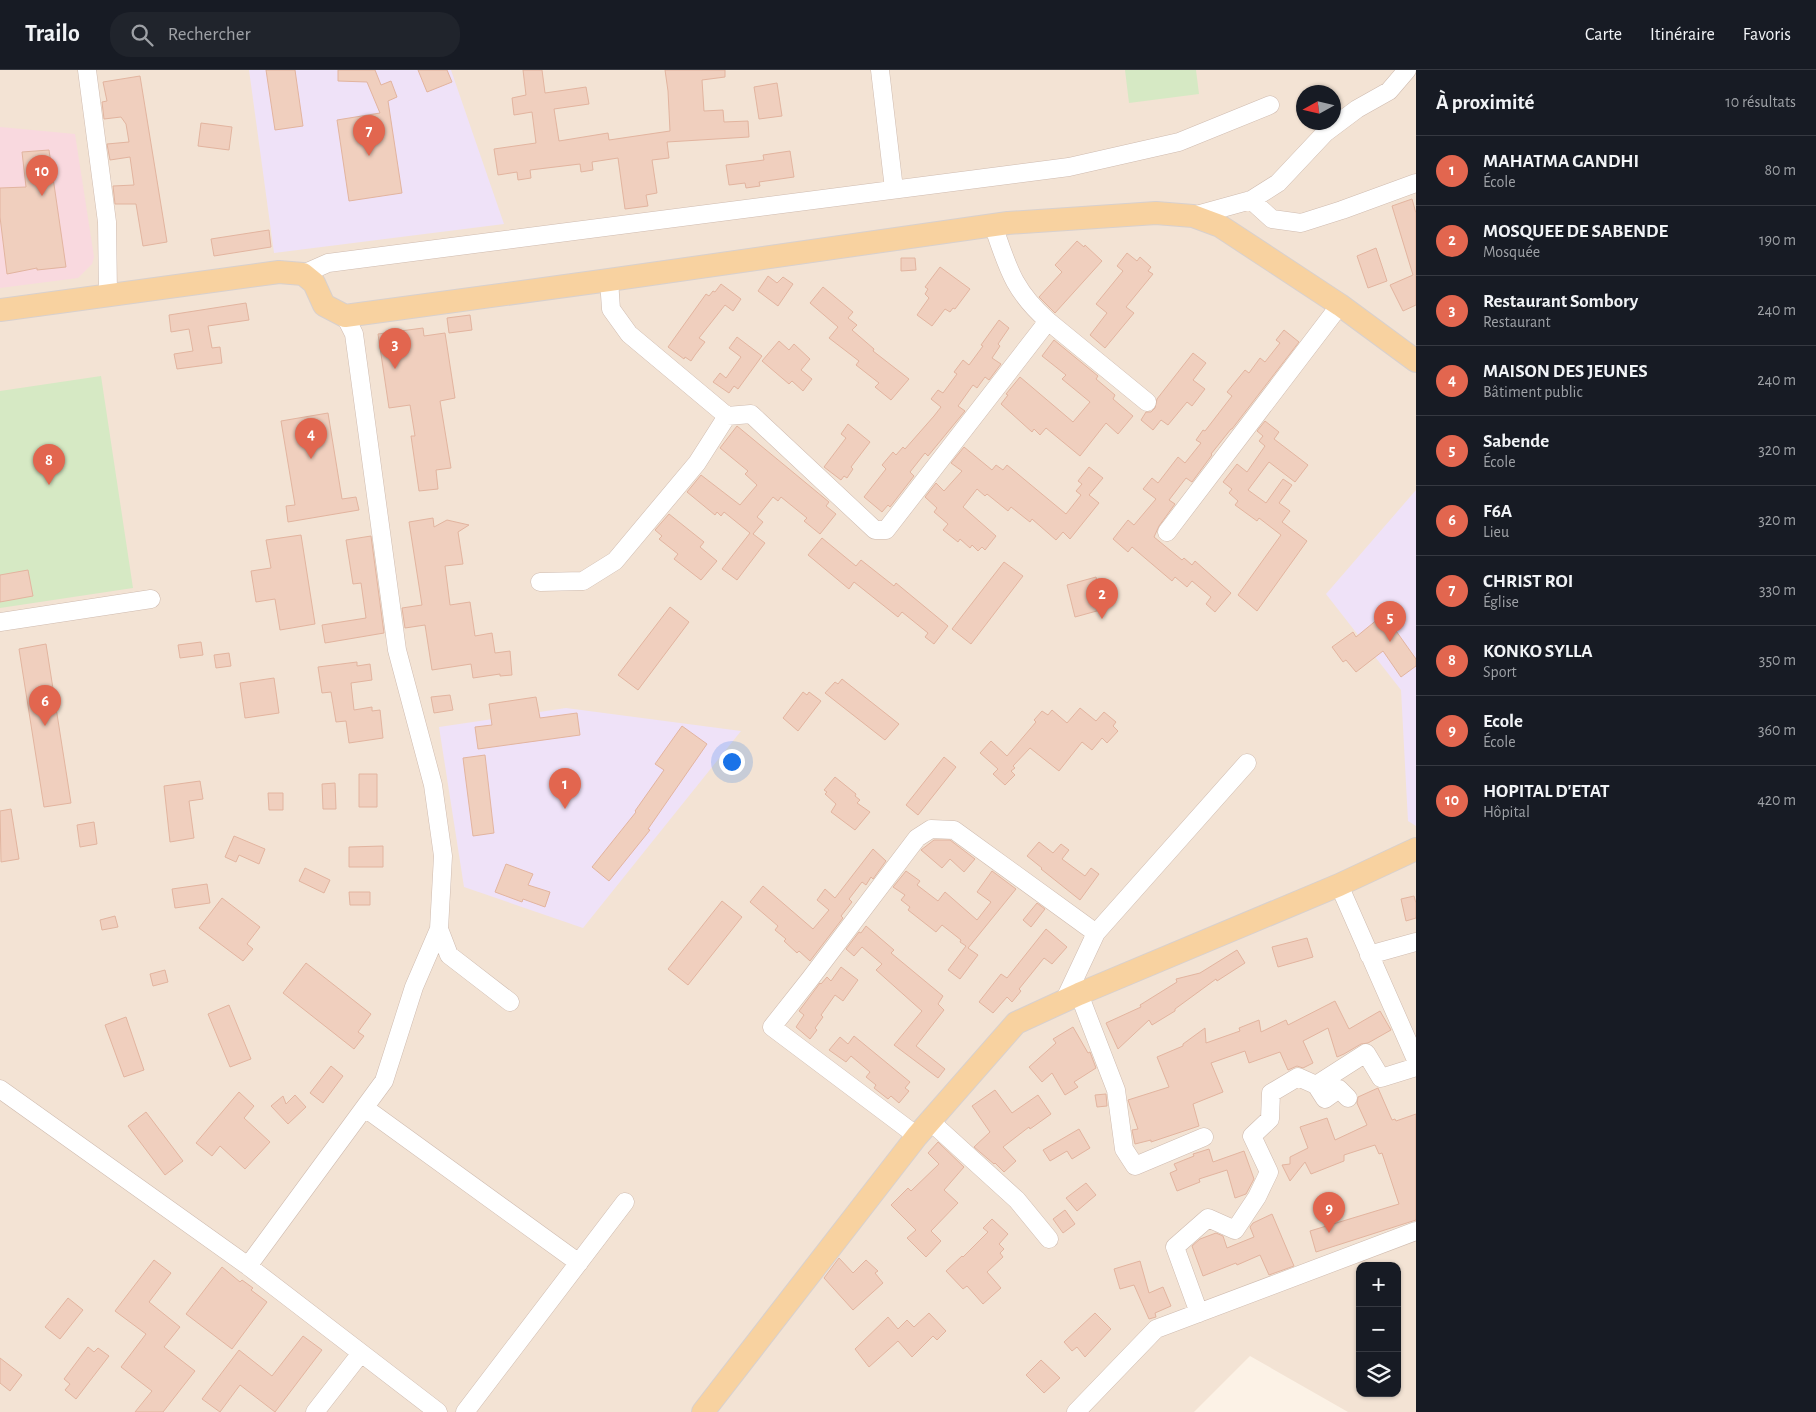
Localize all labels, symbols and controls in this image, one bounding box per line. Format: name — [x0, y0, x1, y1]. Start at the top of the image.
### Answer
search box — [110, 12, 460, 57]
icon: search — [128, 21, 156, 49]
text: Trailo — [25, 22, 80, 46]
text: Rechercher — [168, 25, 251, 44]
text: Carte — [1585, 26, 1622, 44]
text: Itinéraire — [1650, 26, 1715, 44]
text: Favoris — [1743, 26, 1791, 44]
north arrow — [1296, 85, 1341, 130]
text: À proximité — [1436, 92, 1534, 113]
text: 10 résultats — [1725, 94, 1796, 110]
pin: 7 — [353, 115, 385, 156]
text: MAHATMA GANDHI — [1483, 152, 1639, 171]
pin: 10 — [26, 155, 58, 196]
text: 1 — [1449, 162, 1455, 178]
text: 80 m — [1765, 162, 1796, 178]
text: École — [1483, 174, 1516, 190]
text: MOSQUEE DE SABENDE — [1483, 222, 1668, 241]
text: 2 — [1448, 232, 1456, 248]
text: 190 m — [1759, 232, 1796, 248]
text: Mosquée — [1483, 244, 1540, 260]
text: Restaurant Sombory — [1483, 292, 1638, 311]
text: 3 — [1449, 302, 1455, 318]
text: 240 m — [1757, 302, 1796, 318]
text: Restaurant — [1483, 314, 1551, 330]
pin: 3 — [379, 328, 411, 369]
text: MAISON DES JEUNES — [1483, 362, 1648, 381]
text: 4 — [1448, 372, 1456, 388]
text: 240 m — [1757, 372, 1796, 388]
text: Bâtiment public — [1483, 384, 1583, 400]
pin: 4 — [295, 418, 327, 459]
text: Sabende — [1483, 432, 1549, 451]
text: 5 — [1449, 442, 1455, 458]
text: 320 m — [1758, 442, 1796, 458]
pin: 8 — [33, 444, 65, 485]
text: École — [1483, 454, 1516, 470]
text: F6A — [1483, 502, 1512, 521]
text: 6 — [1448, 512, 1456, 528]
text: 320 m — [1758, 512, 1796, 528]
text: Lieu — [1483, 524, 1509, 540]
text: CHRIST ROI — [1483, 572, 1573, 591]
pin: 2 — [1086, 578, 1118, 619]
text: 7 — [1449, 582, 1455, 598]
text: 330 m — [1759, 582, 1796, 598]
text: Église — [1483, 594, 1519, 610]
pin: 5 — [1374, 601, 1406, 642]
text: KONKO SYLLA — [1483, 642, 1593, 661]
text: 8 — [1448, 652, 1456, 668]
text: 350 m — [1759, 652, 1796, 668]
text: Sport — [1483, 664, 1517, 680]
pin: 6 — [29, 685, 61, 726]
text: Ecole — [1483, 712, 1523, 731]
text: 9 — [1448, 722, 1456, 738]
text: 360 m — [1758, 722, 1796, 738]
text: École — [1483, 734, 1516, 750]
your location — [719, 749, 745, 775]
pin: 1 — [549, 768, 581, 809]
text: HOPITAL D'ETAT — [1483, 782, 1610, 801]
text: 10 — [1445, 792, 1459, 808]
text: 420 m — [1757, 792, 1796, 808]
text: Hôpital — [1483, 804, 1530, 820]
pin: 9 — [1313, 1192, 1345, 1233]
map controls — [1356, 1262, 1401, 1397]
button: + — [1356, 1262, 1401, 1307]
button: − — [1356, 1307, 1401, 1352]
button: layers — [1356, 1352, 1401, 1397]

